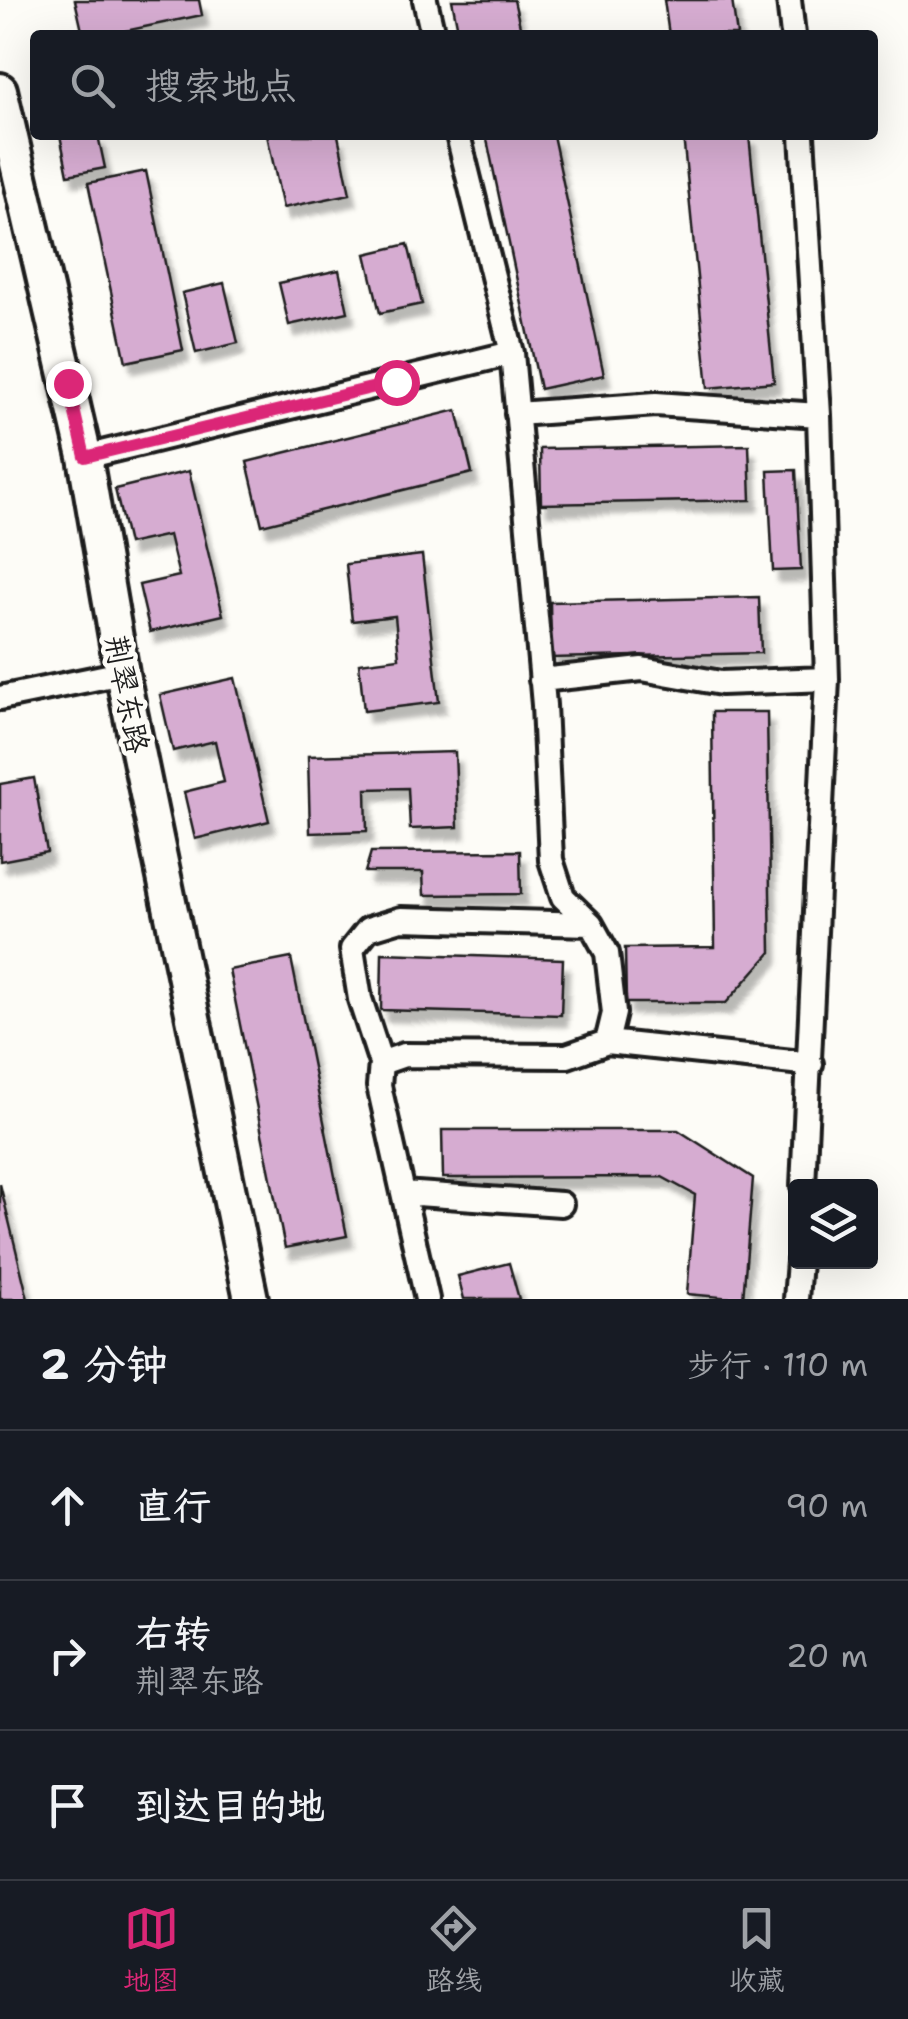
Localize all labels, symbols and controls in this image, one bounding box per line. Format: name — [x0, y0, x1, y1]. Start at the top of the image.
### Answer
search box — [30, 30, 878, 140]
icon: search — [65, 58, 120, 113]
text: 搜索地点 — [145, 60, 297, 111]
route start — [374, 360, 420, 406]
route end — [46, 361, 92, 407]
street label: 荆翠东路 — [95, 631, 159, 757]
map controls — [788, 1179, 878, 1269]
button: layers — [788, 1179, 878, 1269]
text: 2 分钟 — [40, 1336, 168, 1392]
text: 步行 · 110 m — [688, 1343, 868, 1386]
icon: ahead — [40, 1478, 95, 1533]
text: 直行 — [135, 1480, 211, 1531]
text: 90 m — [785, 1484, 868, 1527]
text: 右转 — [135, 1608, 211, 1659]
icon: right — [40, 1628, 95, 1683]
text: 20 m — [786, 1634, 868, 1677]
text: 荆翠东路 — [135, 1659, 263, 1702]
icon: arrive — [40, 1778, 95, 1833]
text: 到达目的地 — [135, 1780, 325, 1831]
tab: 地图 — [123, 1901, 179, 1999]
tab: 路线 — [426, 1901, 482, 1999]
tab: 收藏 — [729, 1901, 785, 1999]

